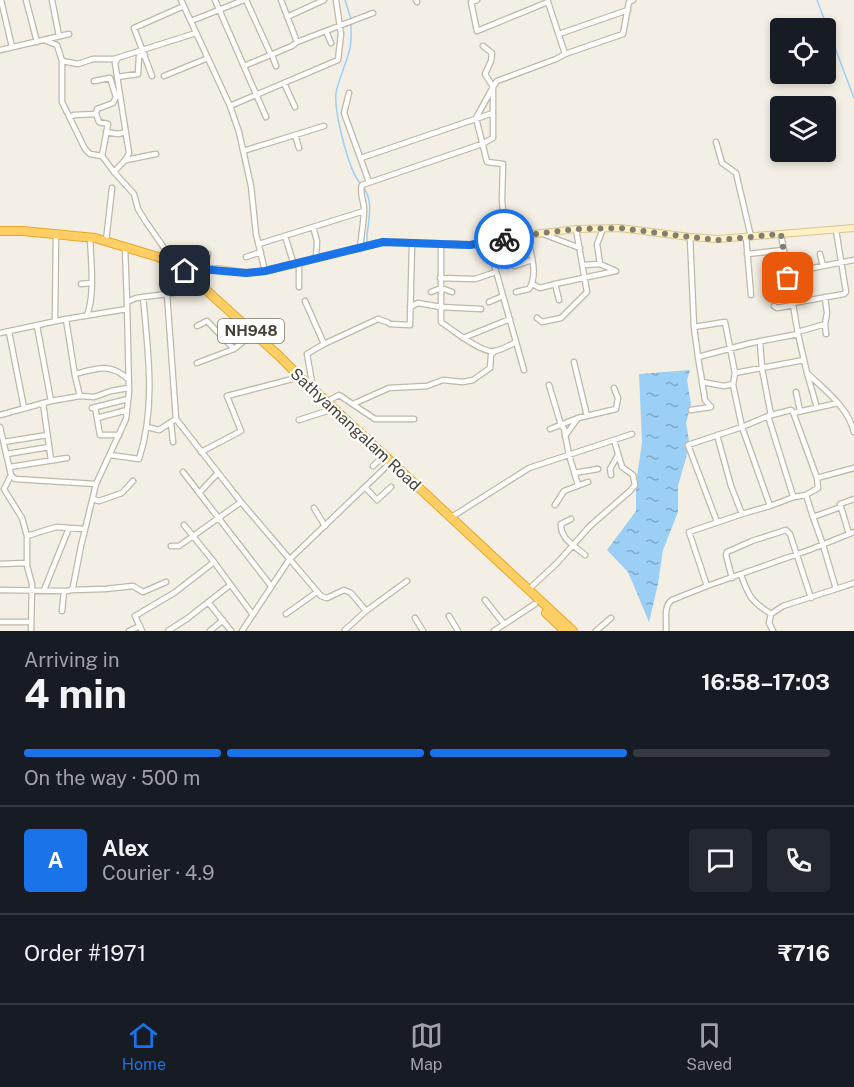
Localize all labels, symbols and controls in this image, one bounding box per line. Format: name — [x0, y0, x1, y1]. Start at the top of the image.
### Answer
map controls — [770, 18, 836, 162]
button: locate — [770, 18, 836, 84]
button: layers — [770, 96, 836, 162]
courier — [474, 209, 534, 269]
icon: bike — [488, 223, 521, 256]
pin — [159, 245, 210, 296]
pin — [762, 252, 813, 303]
icon: home — [168, 254, 201, 287]
icon: bag — [771, 261, 804, 294]
road number: NH948 — [218, 319, 284, 343]
street label: Sathyamangalam Road — [287, 364, 425, 495]
text: Arriving in — [24, 648, 119, 672]
text: 16:58–17:03 — [701, 669, 830, 695]
text: 4 min — [24, 671, 127, 717]
text: On the way · 500 m — [24, 766, 200, 790]
button: chat — [689, 829, 752, 892]
button: phone — [767, 829, 830, 892]
text: Alex — [102, 835, 149, 861]
text: A — [48, 847, 63, 873]
text: Courier · 4.9 — [102, 861, 214, 885]
text: Order #1971 — [24, 940, 146, 966]
text: ₹716 — [778, 940, 830, 966]
tab: Home — [122, 1019, 166, 1074]
tab: Map — [410, 1019, 443, 1074]
tab: Saved — [686, 1019, 732, 1074]

